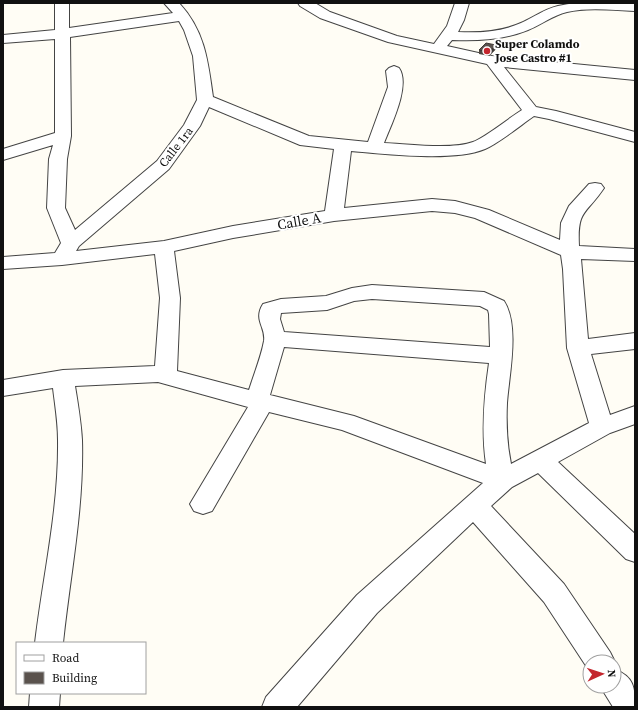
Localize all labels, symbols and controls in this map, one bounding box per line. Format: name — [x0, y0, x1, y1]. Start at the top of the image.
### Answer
place label: Super Colamdo Jose Castro #1 — [494, 36, 580, 66]
marker: Super Colamdo Jose Castro #1 — [482, 46, 492, 56]
street label: Calle 1ra — [155, 123, 197, 170]
street label: Calle A — [276, 207, 323, 235]
legend — [16, 642, 146, 694]
text: Road — [52, 650, 79, 666]
north arrow — [582, 654, 622, 694]
text: N — [604, 669, 619, 678]
text: Building — [52, 670, 97, 686]

